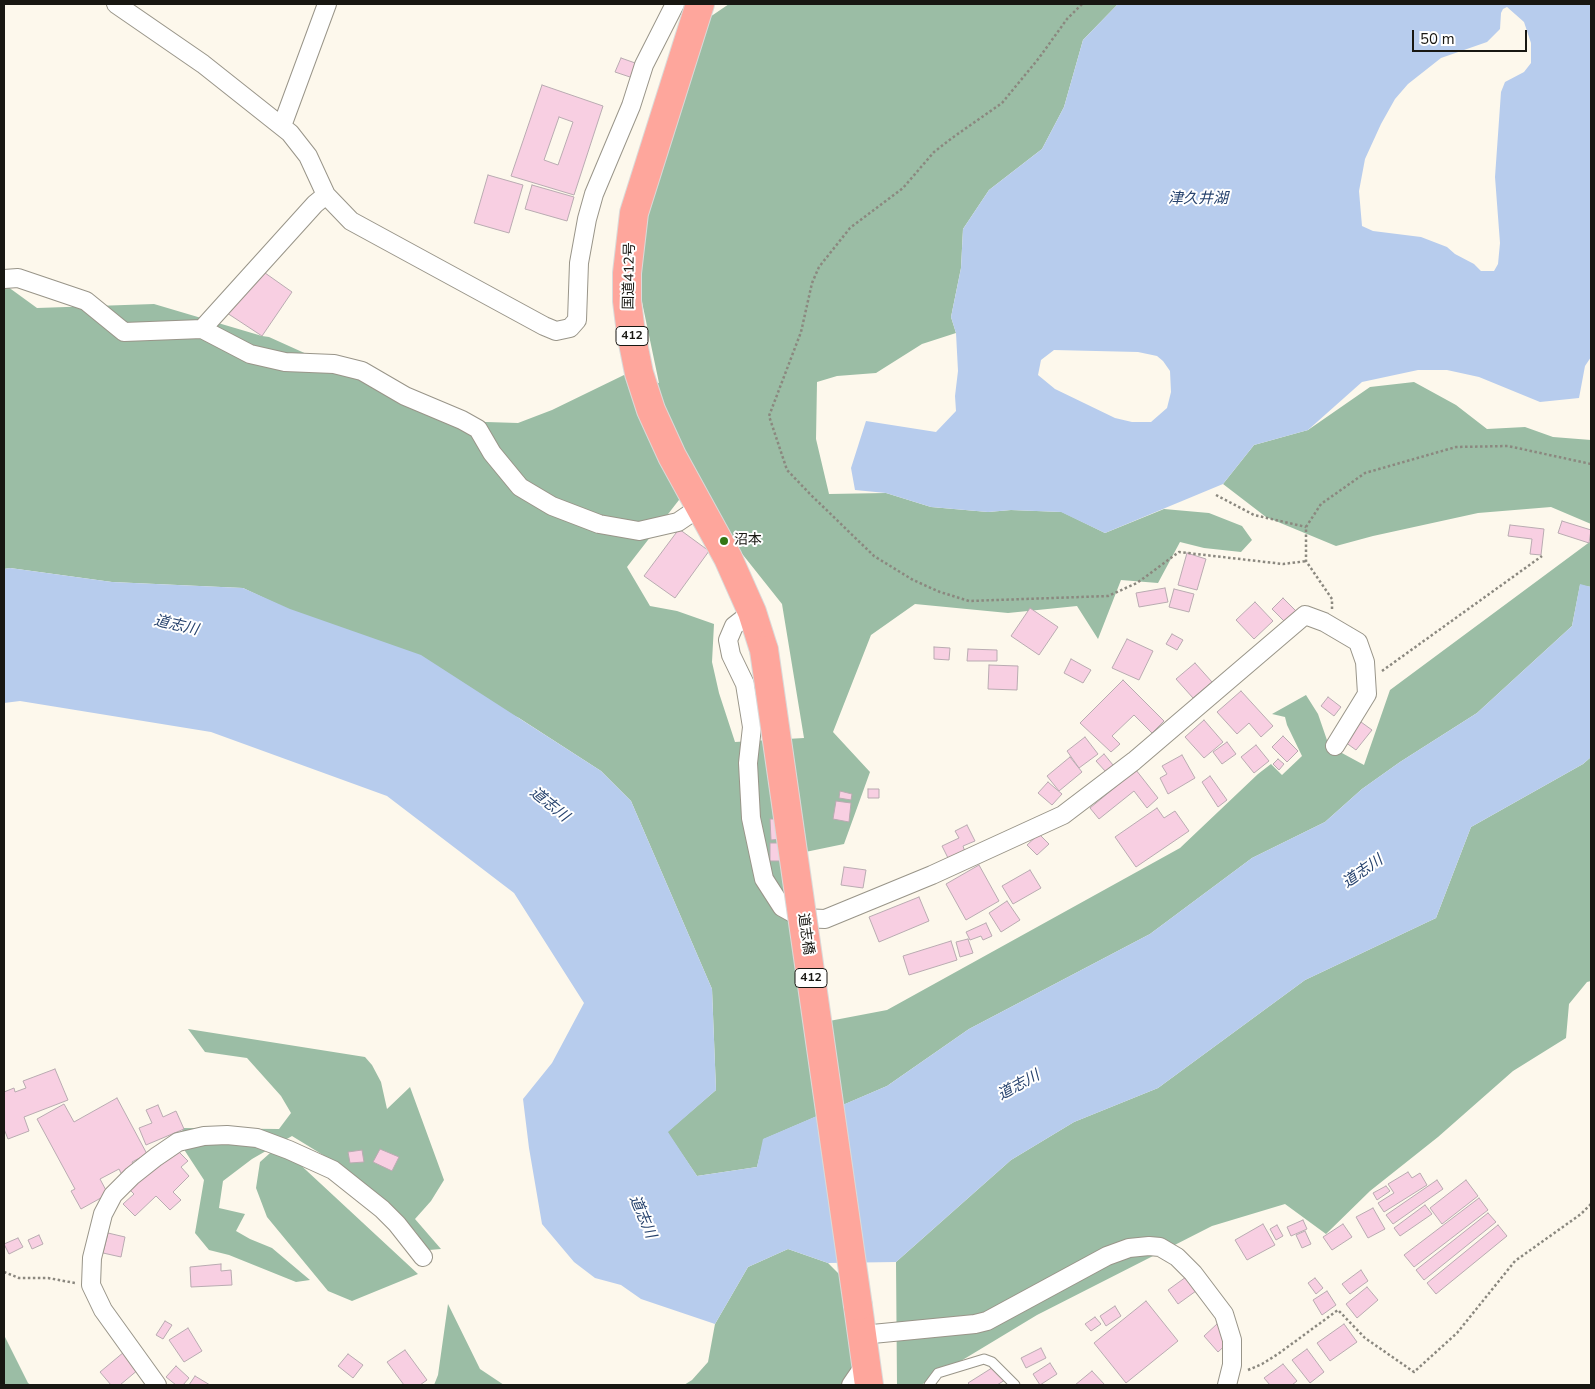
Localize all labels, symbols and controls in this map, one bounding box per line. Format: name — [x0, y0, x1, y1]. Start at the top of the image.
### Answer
scale bar — [1415, 20, 1530, 52]
text: 50 m — [1420, 29, 1455, 49]
water label: 津久井湖 — [1168, 190, 1228, 208]
street label: 国道412号 — [621, 242, 639, 310]
road number: 412 — [616, 326, 648, 346]
place label: 沼本 — [734, 533, 762, 549]
marker: 沼本 — [718, 535, 730, 547]
water label: 道志川 — [152, 612, 200, 640]
water label: 道志川 — [526, 784, 572, 826]
water label: 道志川 — [1339, 852, 1387, 892]
street label: 道志橋 — [794, 912, 816, 956]
road number: 412 — [795, 968, 827, 988]
water label: 道志川 — [995, 1067, 1043, 1105]
water label: 道志川 — [625, 1193, 659, 1241]

